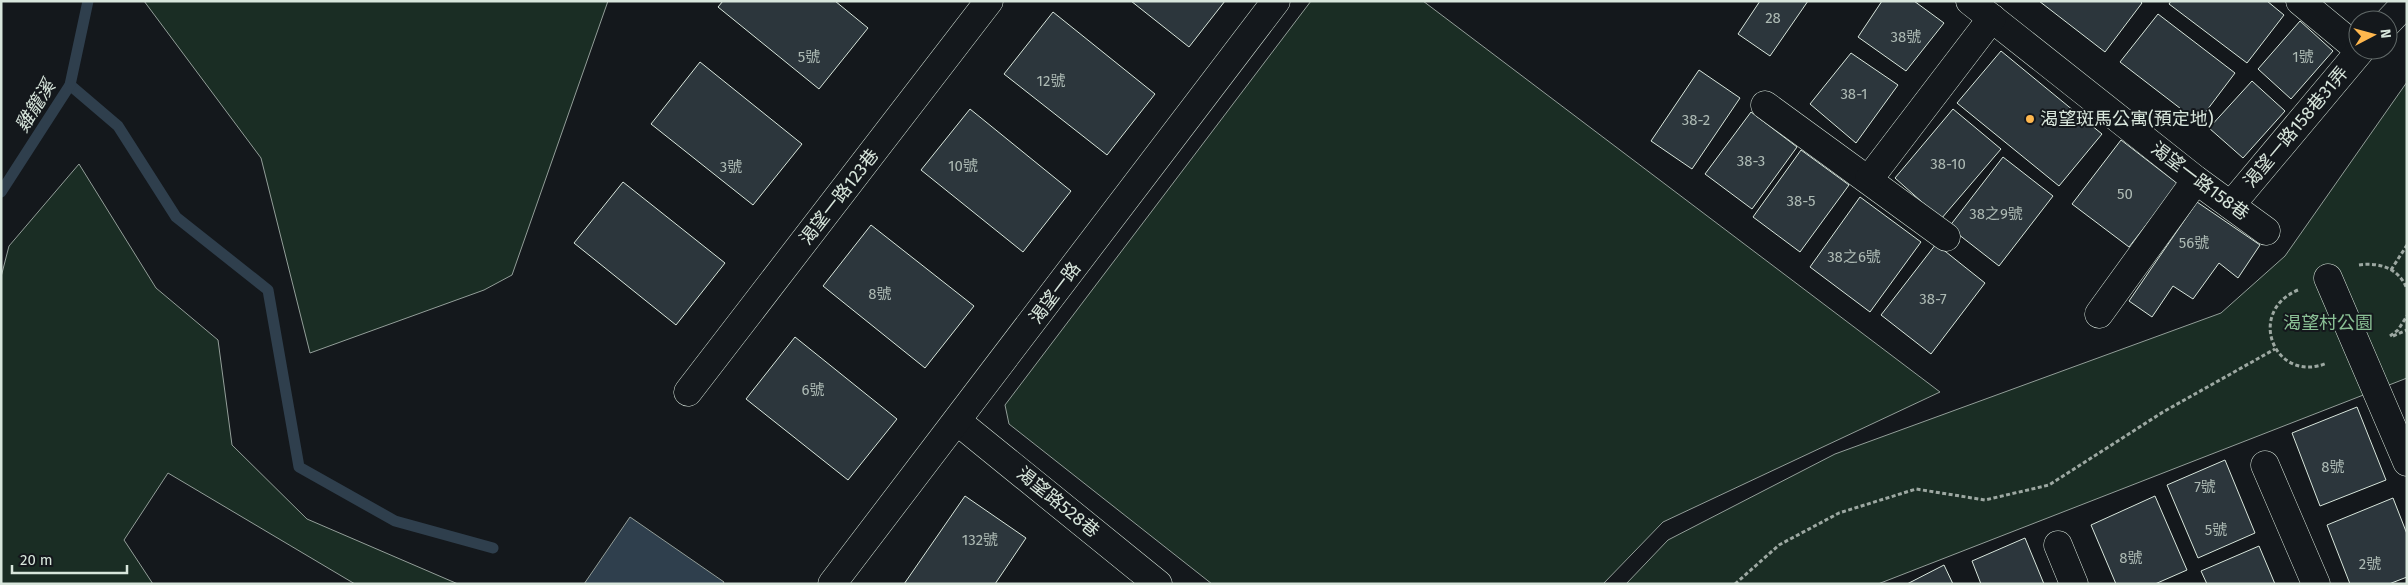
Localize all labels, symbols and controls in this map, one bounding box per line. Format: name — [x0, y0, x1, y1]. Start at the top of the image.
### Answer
house number: 28 — [1765, 9, 1781, 27]
north arrow — [2348, 10, 2398, 60]
house number: 38號 — [1891, 28, 1921, 46]
text: N — [2376, 28, 2394, 39]
house number: 5號 — [798, 48, 820, 66]
house number: 1號 — [2292, 48, 2314, 66]
street label: 渴望一路158巷31弄 — [2239, 62, 2353, 192]
house number: 12號 — [1037, 72, 1065, 90]
water label: 雞籠溪 — [10, 73, 61, 136]
house number: 38-1 — [1840, 85, 1868, 103]
place label: 渴望斑馬公寓(預定地) — [2040, 108, 2214, 130]
house number: 38-2 — [1682, 111, 1710, 129]
marker: 渴望斑馬公寓(預定地) — [2024, 113, 2036, 125]
street label: 渴望一路158巷 — [2147, 137, 2253, 225]
street label: 渴望一路123巷 — [795, 145, 883, 249]
house number: 38-3 — [1737, 152, 1765, 170]
house number: 38-10 — [1930, 155, 1966, 173]
house number: 10號 — [948, 157, 978, 175]
house number: 3號 — [720, 158, 742, 176]
house number: 50 — [2117, 185, 2133, 203]
house number: 38-5 — [1786, 192, 1816, 210]
house number: 38之9號 — [1969, 205, 2023, 223]
house number: 56號 — [2179, 234, 2209, 252]
house number: 38之6號 — [1827, 248, 1881, 266]
street label: 渴望一路 — [1025, 258, 1085, 328]
house number: 8號 — [868, 285, 892, 303]
house number: 38-7 — [1919, 290, 1947, 308]
park label: 渴望村公園 — [2283, 312, 2373, 334]
house number: 6號 — [802, 381, 825, 399]
house number: 8號 — [2321, 458, 2345, 476]
street label: 渴望路528巷 — [1012, 462, 1104, 542]
house number: 7號 — [2194, 478, 2216, 496]
house number: 5號 — [2205, 521, 2227, 539]
house number: 132號 — [962, 531, 998, 549]
scale bar — [12, 542, 128, 574]
house number: 8號 — [2119, 549, 2143, 567]
text: 20 m — [20, 551, 53, 569]
house number: 2號 — [2359, 555, 2381, 573]

